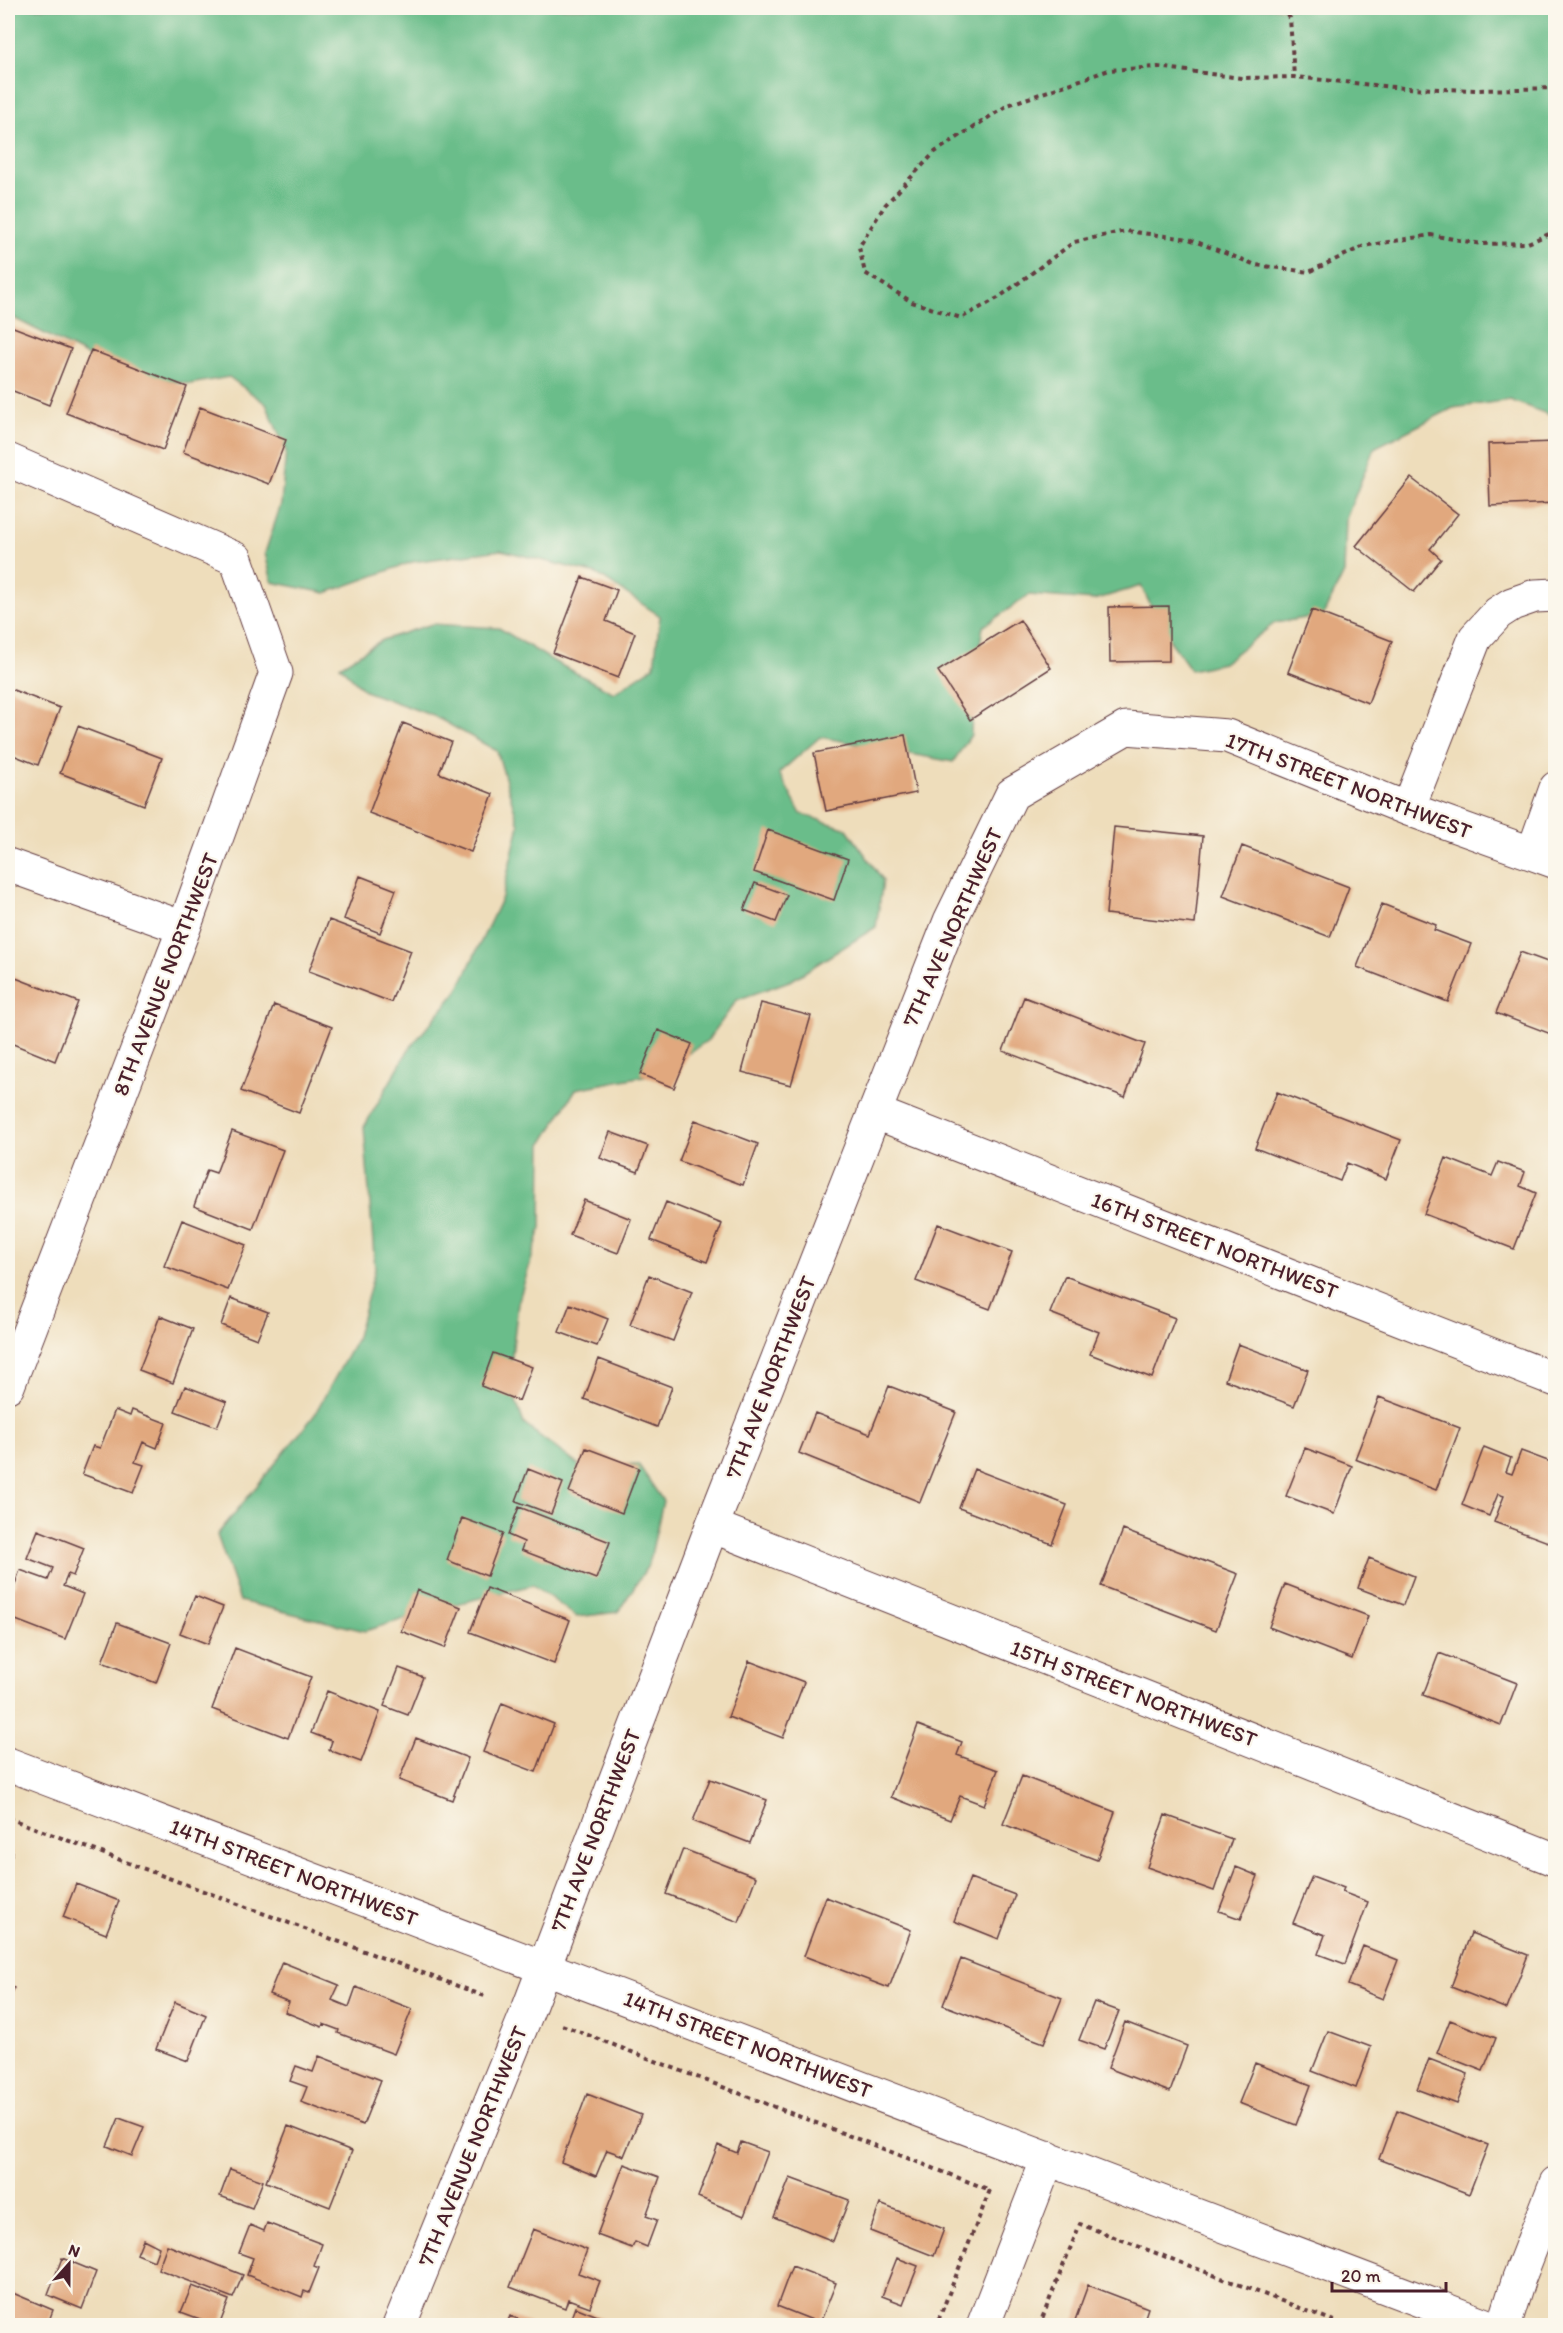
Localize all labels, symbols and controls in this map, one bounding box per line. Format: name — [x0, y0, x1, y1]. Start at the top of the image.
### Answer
street label: 17TH STREET NORTHWEST — [1222, 726, 1476, 845]
street label: 7TH AVE NORTHWEST — [896, 823, 1009, 1031]
street label: 8TH AVENUE NORTHWEST — [107, 848, 225, 1099]
street label: 16TH STREET NORTHWEST — [1088, 1186, 1343, 1305]
street label: 7TH AVE NORTHWEST — [719, 1271, 822, 1483]
street label: 15TH STREET NORTHWEST — [1007, 1634, 1262, 1753]
street label: 7TH AVE NORTHWEST — [544, 1724, 647, 1936]
street label: 14TH STREET NORTHWEST — [166, 1813, 422, 1933]
street label: 14TH STREET NORTHWEST — [620, 1985, 876, 2105]
street label: 7TH AVENUE NORTHWEST — [412, 2021, 533, 2270]
north arrow — [39, 2234, 99, 2294]
text: N — [66, 2240, 83, 2261]
scale bar — [1332, 2255, 1446, 2293]
text: 20 m — [1341, 2265, 1381, 2287]

